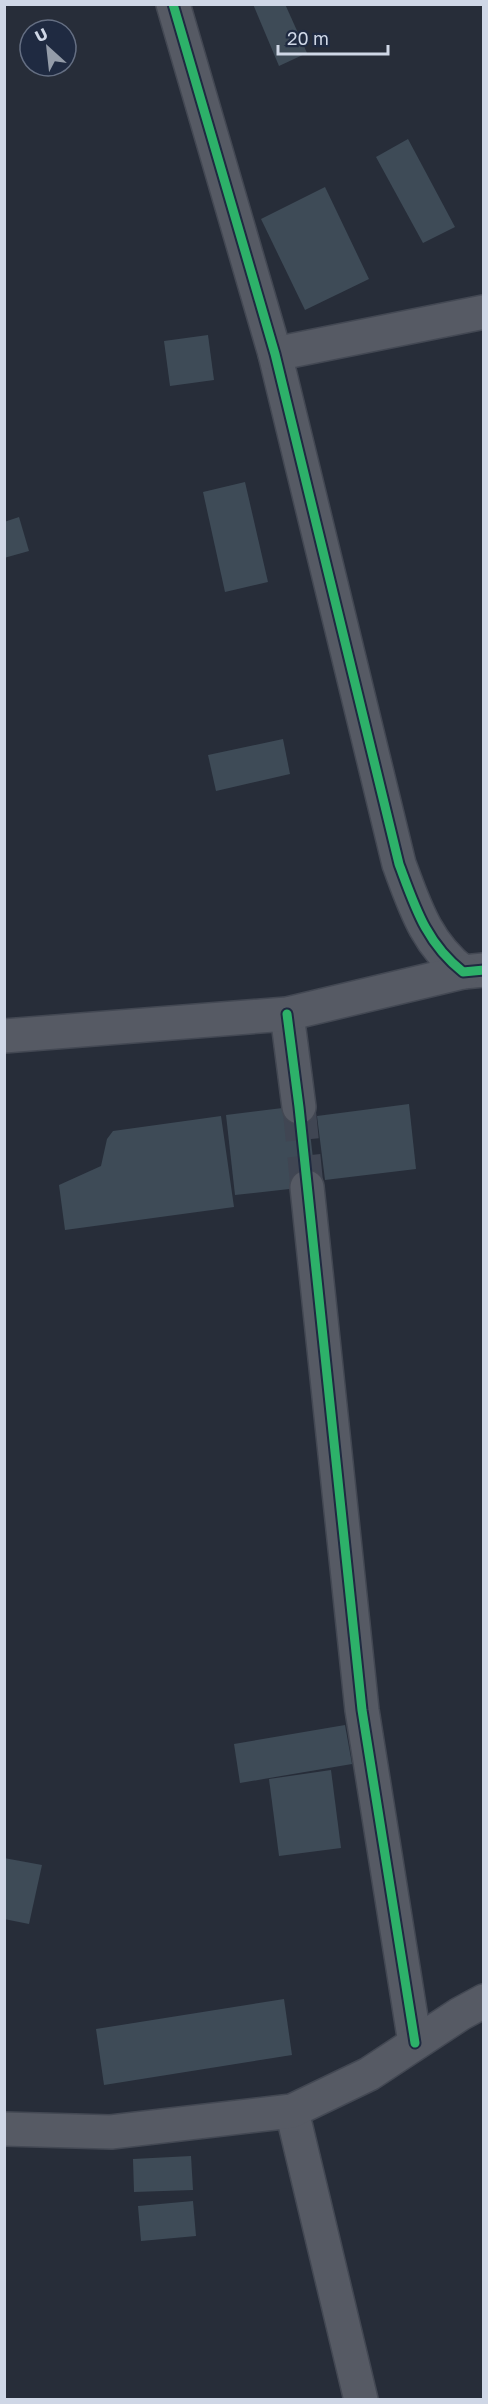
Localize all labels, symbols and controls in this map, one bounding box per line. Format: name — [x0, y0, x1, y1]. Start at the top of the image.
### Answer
north arrow — [18, 18, 78, 78]
scale bar — [278, 18, 388, 56]
text: U — [31, 23, 51, 46]
text: 20 m — [287, 27, 329, 49]

